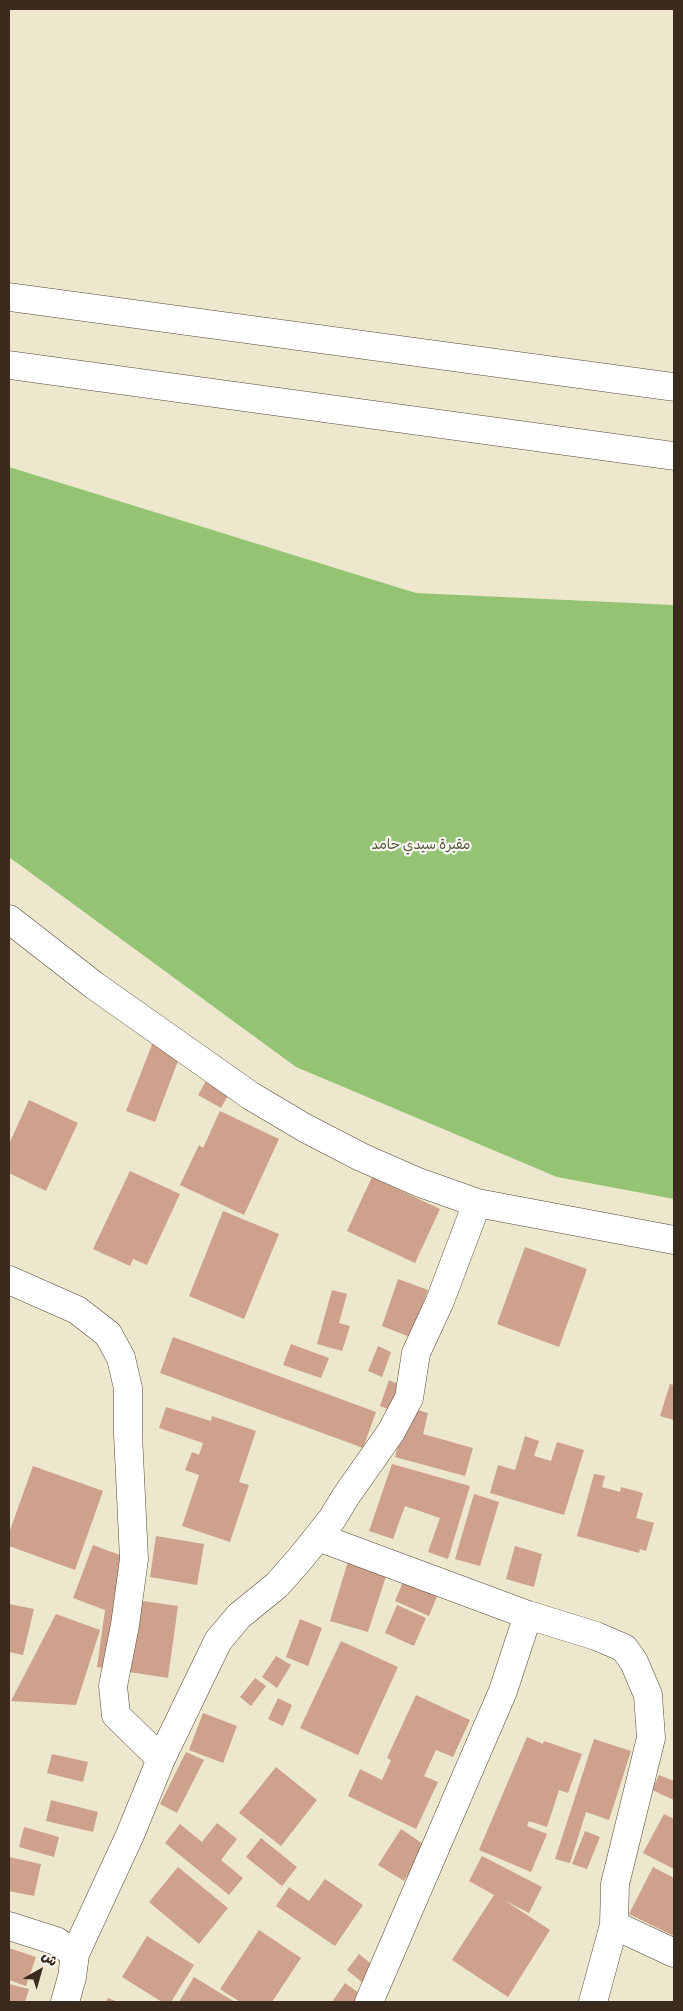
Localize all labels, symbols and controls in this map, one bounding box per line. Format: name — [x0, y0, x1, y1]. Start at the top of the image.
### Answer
park label: مقبرة سيدي حامد — [372, 837, 470, 853]
north arrow — [15, 1946, 65, 1996]
text: ش — [38, 1947, 61, 1970]

